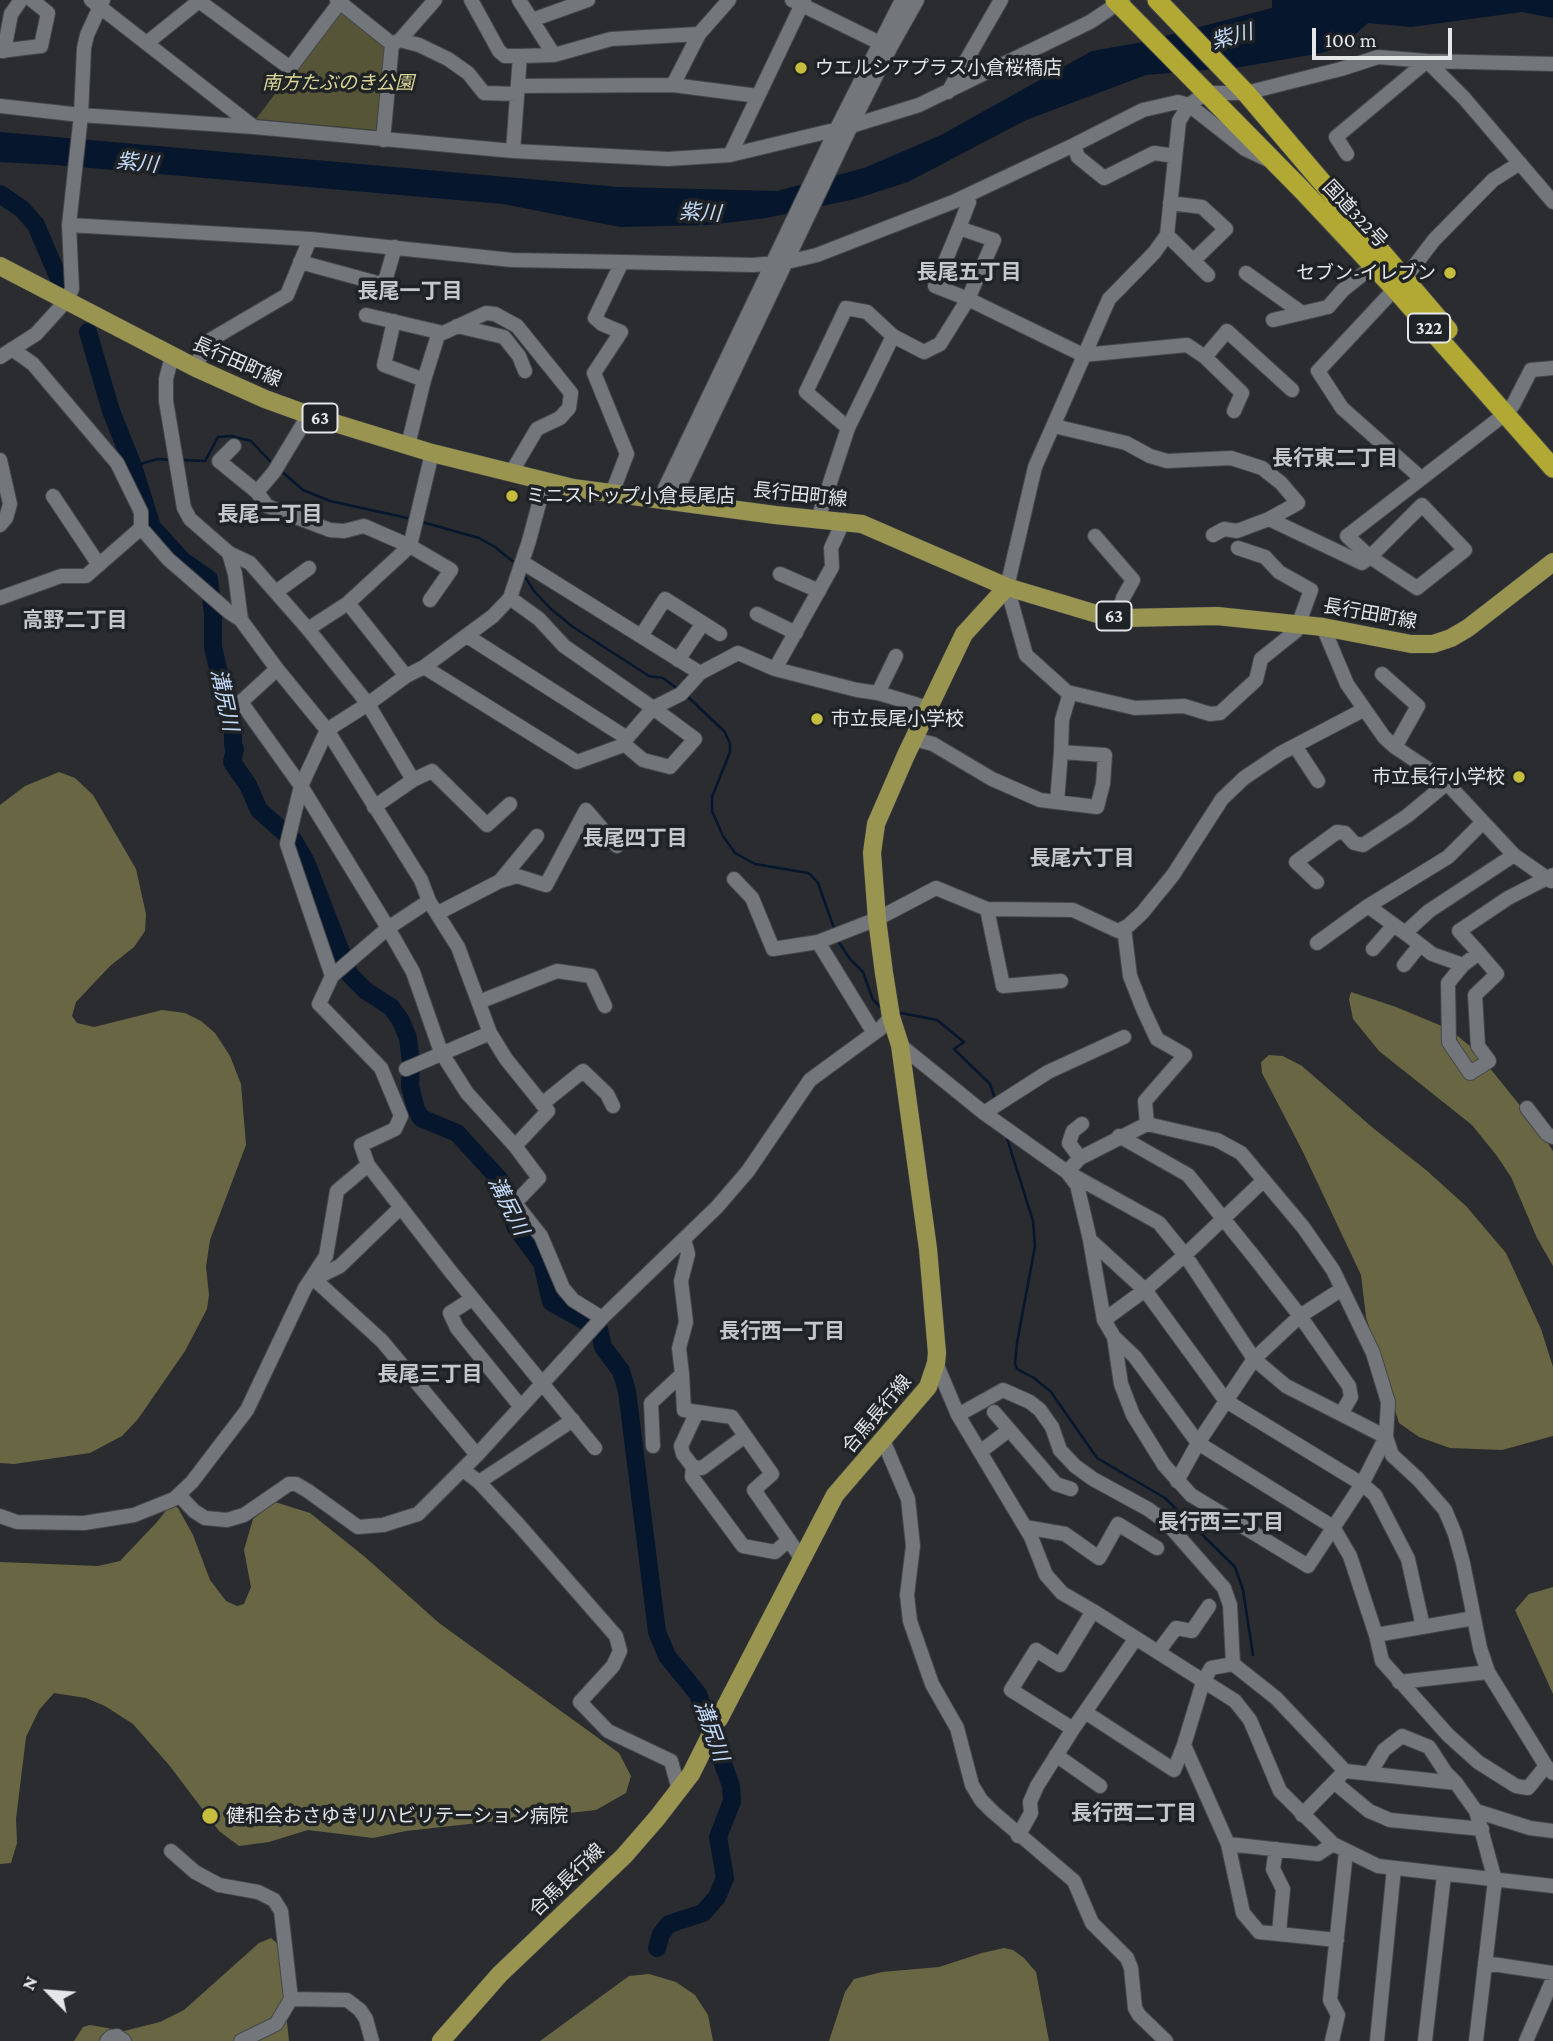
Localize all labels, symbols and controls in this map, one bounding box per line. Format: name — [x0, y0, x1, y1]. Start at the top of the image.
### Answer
scale bar — [1315, 14, 1455, 58]
water label: 紫川 — [1208, 19, 1256, 55]
text: 100 m — [1325, 28, 1377, 52]
place label: ウエルシアプラス小倉桜橋店 — [815, 57, 1062, 79]
marker: ウエルシアプラス小倉桜橋店 — [793, 60, 809, 76]
park label: 南方たぶのき公園 — [262, 72, 414, 94]
water label: 紫川 — [115, 148, 159, 178]
street label: 国道322号 — [1318, 176, 1392, 252]
water label: 紫川 — [678, 199, 722, 227]
district label: 長尾五丁目 — [917, 260, 1021, 286]
place label: セブン-イレブン — [1296, 262, 1436, 284]
marker: セブン-イレブン — [1442, 265, 1458, 281]
district label: 長尾一丁目 — [358, 279, 462, 305]
road number: 322 — [1408, 314, 1450, 342]
street label: 長行田町線 — [189, 332, 285, 392]
road number: 63 — [302, 404, 338, 432]
district label: 長行東二丁目 — [1272, 446, 1398, 472]
street label: 長行田町線 — [752, 479, 848, 511]
place label: ミニストップ小倉長尾店 — [526, 485, 735, 507]
marker: ミニストップ小倉長尾店 — [504, 488, 520, 504]
district label: 長尾二丁目 — [218, 502, 322, 528]
street label: 長行田町線 — [1321, 595, 1419, 633]
road number: 63 — [1096, 602, 1132, 630]
district label: 高野二丁目 — [23, 608, 127, 634]
water label: 溝尻川 — [205, 667, 243, 733]
place label: 市立長尾小学校 — [831, 708, 964, 730]
marker: 市立長尾小学校 — [809, 711, 825, 727]
place label: 市立長行小学校 — [1372, 766, 1505, 788]
marker: 市立長行小学校 — [1511, 769, 1527, 785]
district label: 長尾四丁目 — [583, 826, 687, 852]
district label: 長尾六丁目 — [1030, 846, 1134, 872]
water label: 溝尻川 — [482, 1172, 534, 1240]
district label: 長行西一丁目 — [719, 1319, 845, 1345]
district label: 長尾三丁目 — [378, 1362, 482, 1388]
street label: 合馬長行線 — [838, 1370, 916, 1458]
district label: 長行西三丁目 — [1158, 1510, 1284, 1536]
water label: 溝尻川 — [688, 1697, 734, 1765]
district label: 長行西二丁目 — [1071, 1801, 1197, 1827]
place label: 健和会おさゆきリハビリテーション病院 — [226, 1805, 568, 1827]
marker: 健和会おさゆきリハビリテーション病院 — [200, 1806, 220, 1826]
street label: 合馬長行線 — [525, 1839, 609, 1921]
north arrow — [14, 1957, 84, 2027]
text: N — [17, 1973, 42, 1993]

